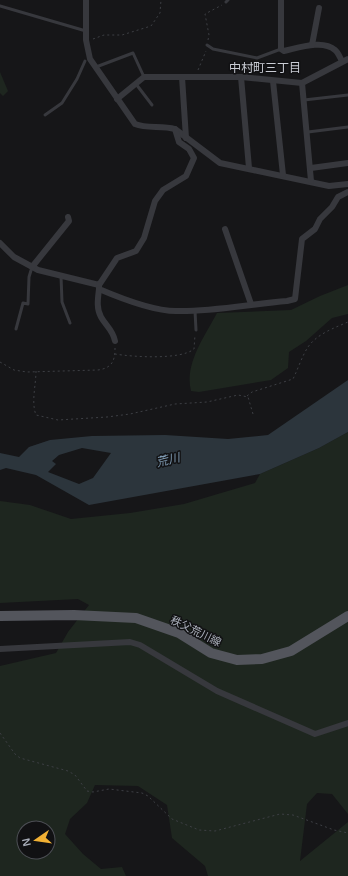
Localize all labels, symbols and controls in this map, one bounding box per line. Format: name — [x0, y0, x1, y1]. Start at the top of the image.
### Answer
district label: 中村町三丁目 — [229, 61, 301, 75]
water label: 荒川 — [155, 450, 183, 470]
street label: 秩父荒川線 — [169, 614, 223, 648]
north arrow — [16, 820, 56, 860]
text: N — [20, 837, 33, 847]

